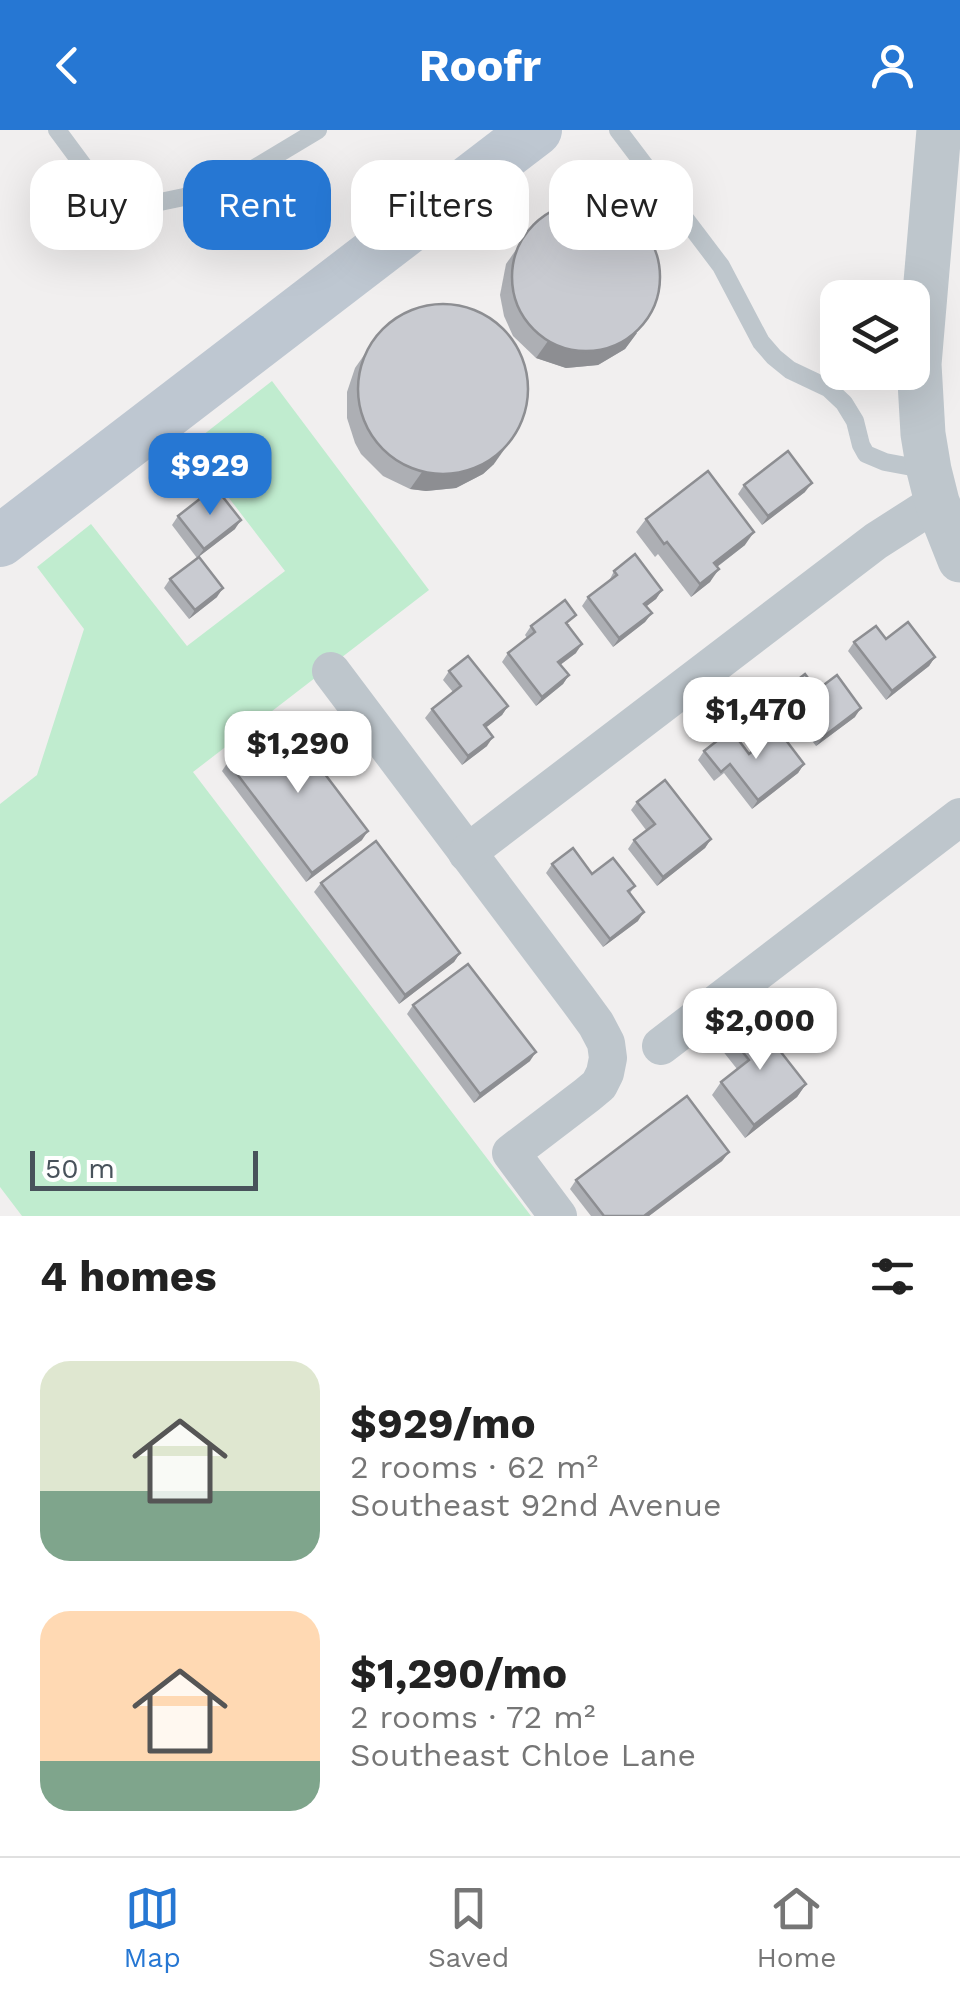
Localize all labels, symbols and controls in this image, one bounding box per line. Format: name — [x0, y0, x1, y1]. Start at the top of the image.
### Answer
icon: back — [40, 38, 95, 93]
icon: person — [865, 38, 920, 93]
text: Roofr — [419, 39, 541, 92]
chip: Buy — [30, 160, 163, 250]
chip: Rent — [183, 160, 331, 250]
chip: Filters — [351, 160, 529, 250]
chip: New — [549, 160, 693, 250]
map controls — [820, 280, 930, 390]
button: layers — [820, 280, 930, 390]
pin: $929 — [151, 433, 269, 518]
text: $929 — [170, 446, 250, 484]
pin: $1,470 — [675, 677, 837, 762]
text: $1,470 — [705, 690, 807, 728]
pin: $1,290 — [217, 711, 379, 796]
text: $1,290 — [247, 724, 349, 762]
pin: $2,000 — [679, 988, 841, 1073]
text: $2,000 — [705, 1001, 815, 1039]
scale bar — [30, 1146, 258, 1190]
text: 50 m — [45, 1152, 115, 1185]
icon: filters — [865, 1249, 920, 1304]
text: 4 homes — [40, 1252, 217, 1301]
text: $929/mo — [350, 1399, 536, 1448]
icon: home — [120, 1401, 240, 1521]
text: 2 rooms · 62 m² — [350, 1448, 598, 1486]
text: Southeast 92nd Avenue — [350, 1486, 722, 1524]
text: $1,290/mo — [350, 1649, 567, 1698]
icon: home — [120, 1651, 240, 1771]
text: 2 rooms · 72 m² — [350, 1698, 595, 1736]
text: Southeast Chloe Lane — [350, 1736, 696, 1774]
tab: Map — [124, 1881, 181, 1974]
tab: Saved — [428, 1881, 509, 1974]
tab: Home — [756, 1881, 836, 1974]

